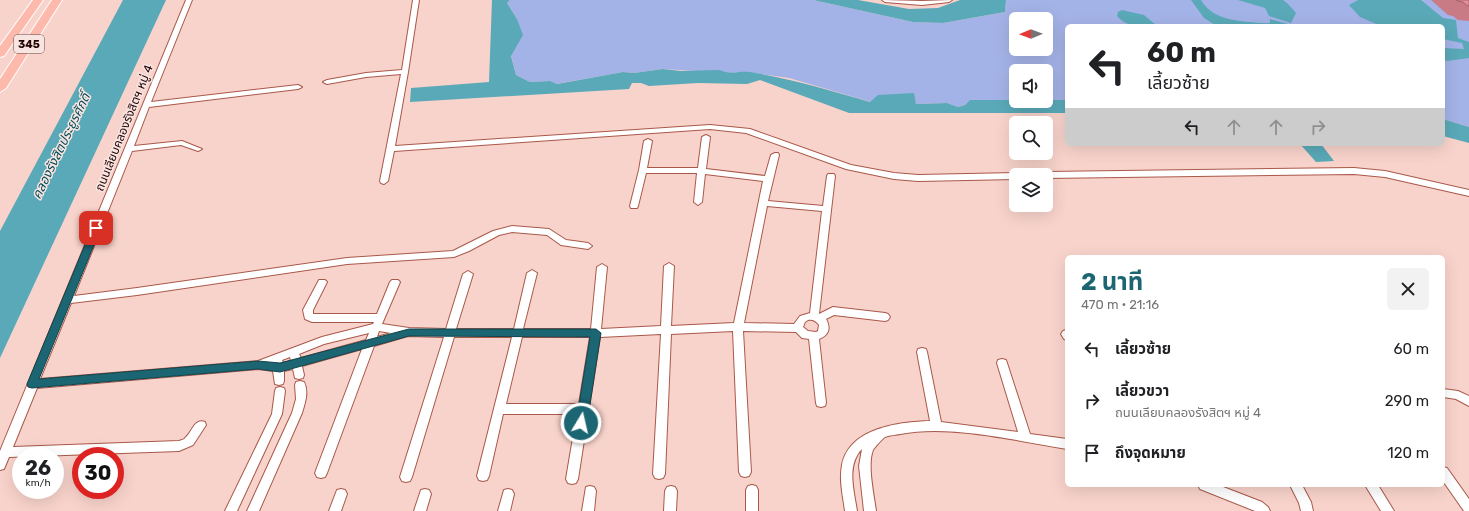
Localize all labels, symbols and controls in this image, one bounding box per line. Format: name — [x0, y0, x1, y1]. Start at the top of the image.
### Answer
north arrow — [1009, 12, 1053, 56]
map controls — [1009, 12, 1053, 212]
road number: 345 — [14, 35, 44, 53]
text: 60 m — [1147, 36, 1216, 69]
icon: left — [1081, 40, 1133, 92]
street label: ถนนเลียบคลองรังสิตฯ หมู่ 4 — [92, 62, 156, 193]
button: sound — [1009, 64, 1053, 108]
text: เลี้ยวซ้าย — [1147, 72, 1210, 94]
water label: คลองรังสิตประยูรศักดิ์ — [29, 87, 96, 202]
button: search — [1009, 116, 1053, 160]
icon: left — [1181, 116, 1203, 138]
icon: ahead — [1223, 116, 1245, 138]
icon: ahead — [1265, 116, 1287, 138]
icon: right — [1307, 116, 1329, 138]
button: layers — [1009, 168, 1053, 212]
pin — [79, 211, 113, 245]
icon: arrive — [85, 217, 107, 239]
text: 2 นาที — [1081, 268, 1143, 296]
button: close — [1387, 268, 1429, 310]
text: 470 m · 21:16 — [1081, 297, 1159, 312]
icon: left — [1081, 338, 1103, 360]
text: เลี้ยวซ้าย — [1115, 340, 1171, 358]
text: 60 m — [1393, 340, 1429, 358]
text: เลี้ยวขวา — [1115, 382, 1169, 400]
icon: right — [1081, 390, 1103, 412]
text: 290 m — [1385, 392, 1429, 410]
position arrow — [560, 402, 602, 444]
text: ถนนเลียบคลองรังสิตฯ หมู่ 4 — [1115, 405, 1261, 420]
icon: arrive — [1081, 442, 1103, 464]
text: ถึงจุดหมาย — [1115, 444, 1186, 462]
text: 120 m — [1387, 444, 1429, 462]
speed limit sign: 30 — [72, 447, 124, 499]
text: 26 — [25, 456, 51, 480]
text: km/h — [26, 477, 50, 489]

